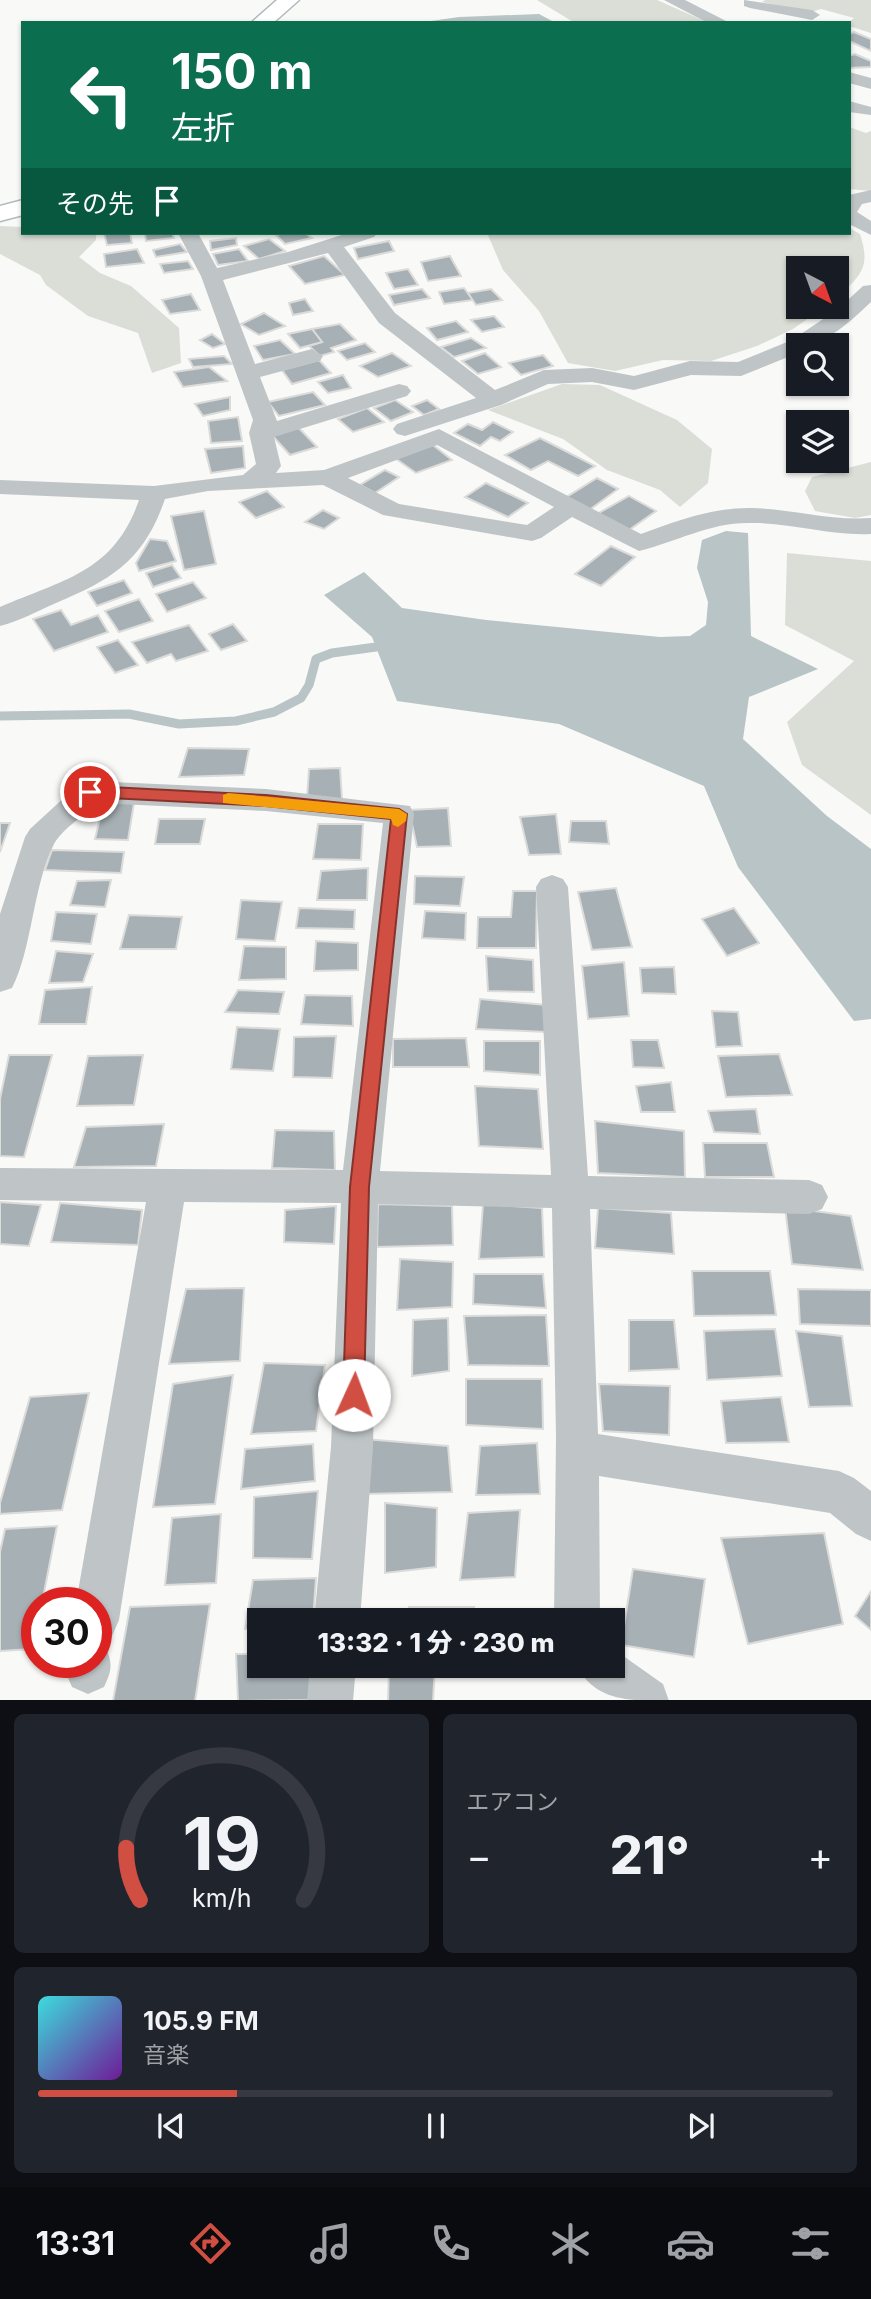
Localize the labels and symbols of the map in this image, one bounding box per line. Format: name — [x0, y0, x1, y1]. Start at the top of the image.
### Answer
north arrow — [786, 256, 849, 318]
pin — [60, 762, 120, 822]
position arrow — [317, 1358, 391, 1432]
speed limit sign: 30 — [21, 1587, 112, 1678]

